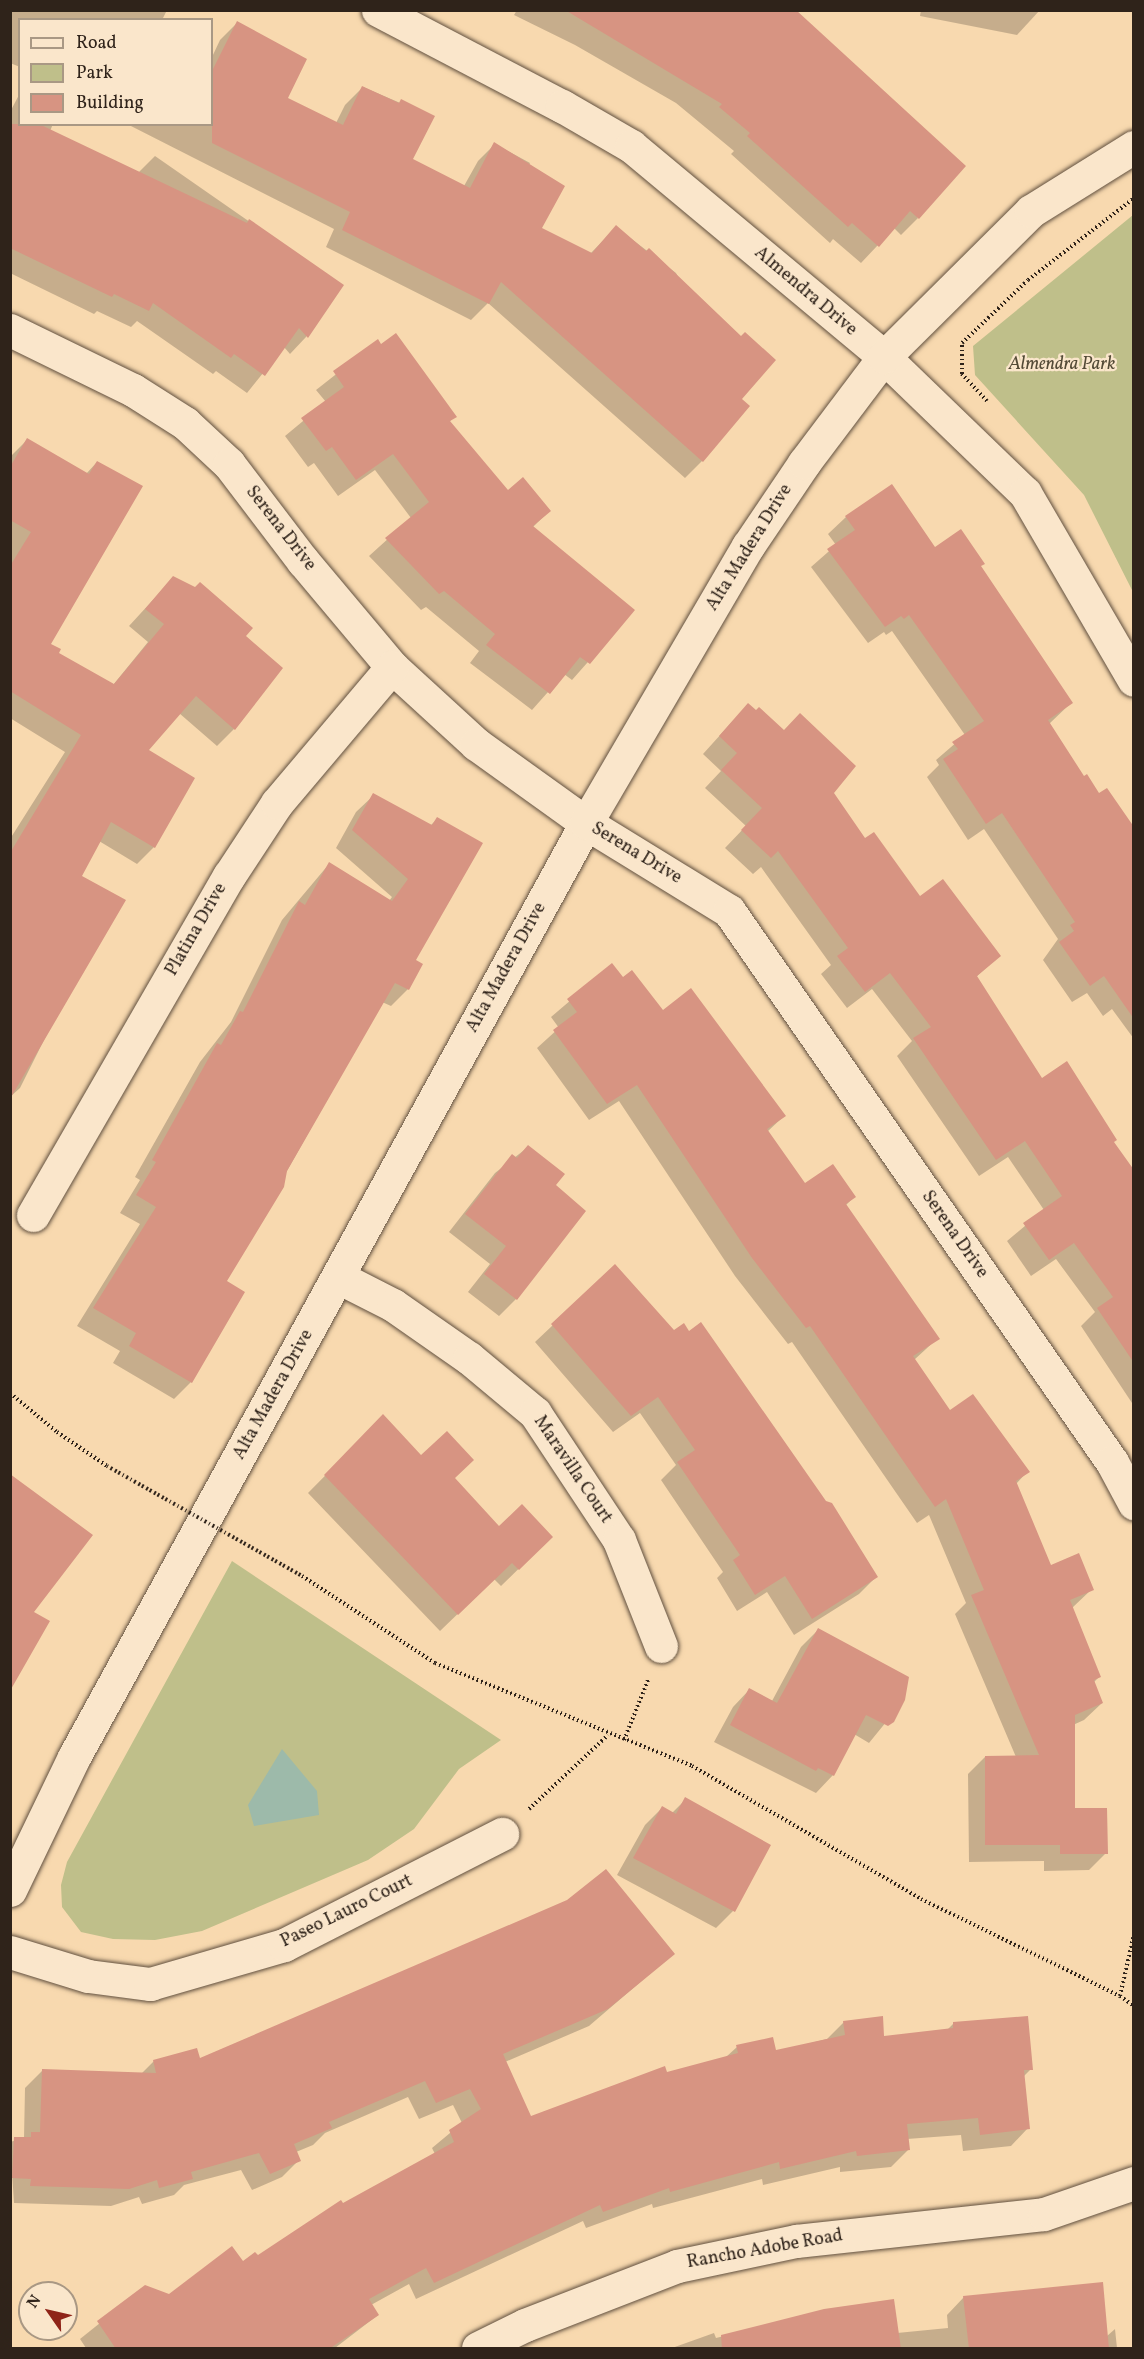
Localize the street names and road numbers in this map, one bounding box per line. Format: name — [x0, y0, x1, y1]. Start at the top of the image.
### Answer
street label: Almendra Drive — [749, 243, 861, 341]
street label: Alta Madera Drive — [702, 481, 798, 615]
street label: Serena Drive — [240, 482, 320, 576]
street label: Serena Drive — [587, 819, 685, 889]
street label: Platina Drive — [162, 880, 232, 980]
street label: Alta Madera Drive — [462, 899, 552, 1037]
street label: Serena Drive — [916, 1187, 992, 1283]
street label: Alta Madera Drive — [229, 1326, 319, 1464]
street label: Maravilla Court — [528, 1412, 616, 1528]
street label: Paseo Lauro Court — [278, 1871, 416, 1953]
street label: Rancho Adobe Road — [685, 2226, 845, 2274]

